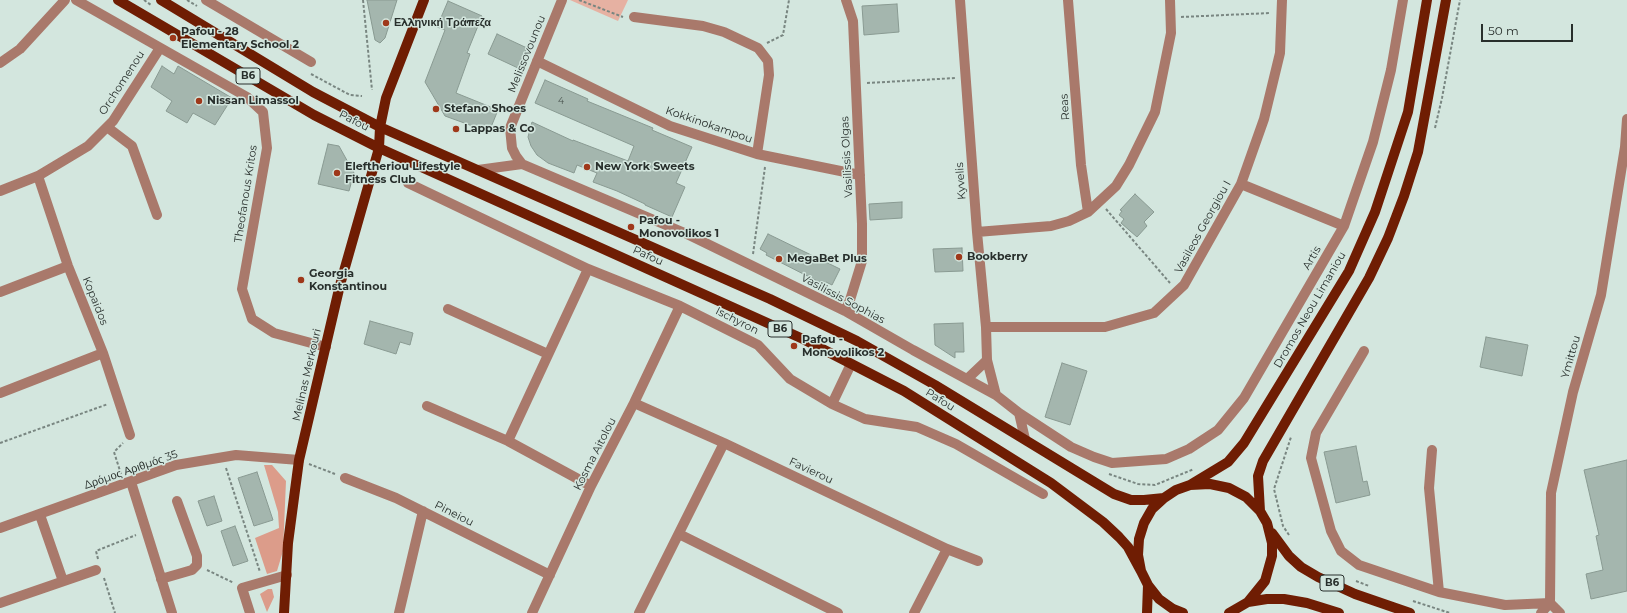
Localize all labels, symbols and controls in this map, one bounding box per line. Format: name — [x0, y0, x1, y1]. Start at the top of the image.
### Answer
street label: Melissovounou — [505, 13, 549, 95]
place label: Ελληνική Τράπεζα — [394, 16, 491, 30]
scale bar — [1483, 16, 1575, 42]
marker: Ελληνική Τράπεζα — [381, 18, 391, 28]
text: 50 m — [1488, 23, 1519, 38]
place label: Pafou - 28 Elementary School 2 — [181, 25, 299, 51]
marker: Pafou - 28 Elementary School 2 — [168, 33, 178, 43]
street label: Orchomenou — [96, 48, 148, 118]
road number: B6 — [236, 68, 260, 84]
street label: Reas — [1057, 93, 1073, 121]
place label: Nissan Limassol — [207, 94, 299, 108]
marker: Nissan Limassol — [194, 96, 204, 106]
house number: 4 — [558, 96, 564, 106]
place label: Stefano Shoes — [444, 102, 526, 116]
marker: Stefano Shoes — [431, 104, 441, 114]
street label: Kokkinokampou — [664, 104, 754, 146]
street label: Pafou — [337, 108, 371, 134]
street label: Vasilissis Olgas — [838, 116, 856, 198]
place label: Lappas & Co — [464, 122, 534, 136]
marker: Lappas & Co — [451, 124, 461, 134]
street label: Theofanous Kritos — [232, 144, 260, 244]
place label: Eleftheriou Lifestyle Fitness Club — [345, 160, 460, 186]
place label: New York Sweets — [595, 160, 695, 174]
marker: New York Sweets — [582, 162, 592, 172]
street label: Kyvelis — [953, 162, 969, 200]
marker: Eleftheriou Lifestyle Fitness Club — [332, 168, 342, 178]
street label: Vasileos Georgiou I — [1172, 178, 1234, 276]
place label: Pafou - Monovolikos 1 — [639, 214, 719, 240]
marker: Pafou - Monovolikos 1 — [626, 222, 636, 232]
street label: Pafou — [631, 243, 665, 269]
street label: Artis — [1300, 244, 1324, 272]
street label: Dromos Neou Limaniou — [1271, 249, 1349, 371]
place label: Bookberry — [967, 250, 1028, 264]
place label: MegaBet Plus — [787, 252, 867, 266]
marker: Bookberry — [954, 252, 964, 262]
marker: MegaBet Plus — [774, 254, 784, 264]
place label: Georgia Konstantinou — [309, 267, 387, 293]
street label: Vasilissis Sophias — [799, 271, 887, 327]
street label: Kopaidos — [79, 275, 111, 327]
marker: Georgia Konstantinou — [296, 275, 306, 285]
street label: Ischyron — [713, 305, 761, 337]
road number: B6 — [768, 321, 792, 337]
street label: Melinas Merkouri — [290, 327, 324, 423]
place label: Pafou - Monovolikos 2 — [802, 333, 884, 359]
street label: Ymittou — [1559, 334, 1583, 380]
marker: Pafou - Monovolikos 2 — [789, 341, 799, 351]
street label: Pafou — [923, 386, 957, 414]
street label: Kosma Aitolou — [571, 415, 619, 493]
street label: Δρόμος Αριθμός 35 — [82, 448, 180, 492]
street label: Favierou — [787, 455, 835, 487]
street label: Pineiou — [432, 499, 476, 529]
road number: B6 — [1320, 575, 1344, 591]

